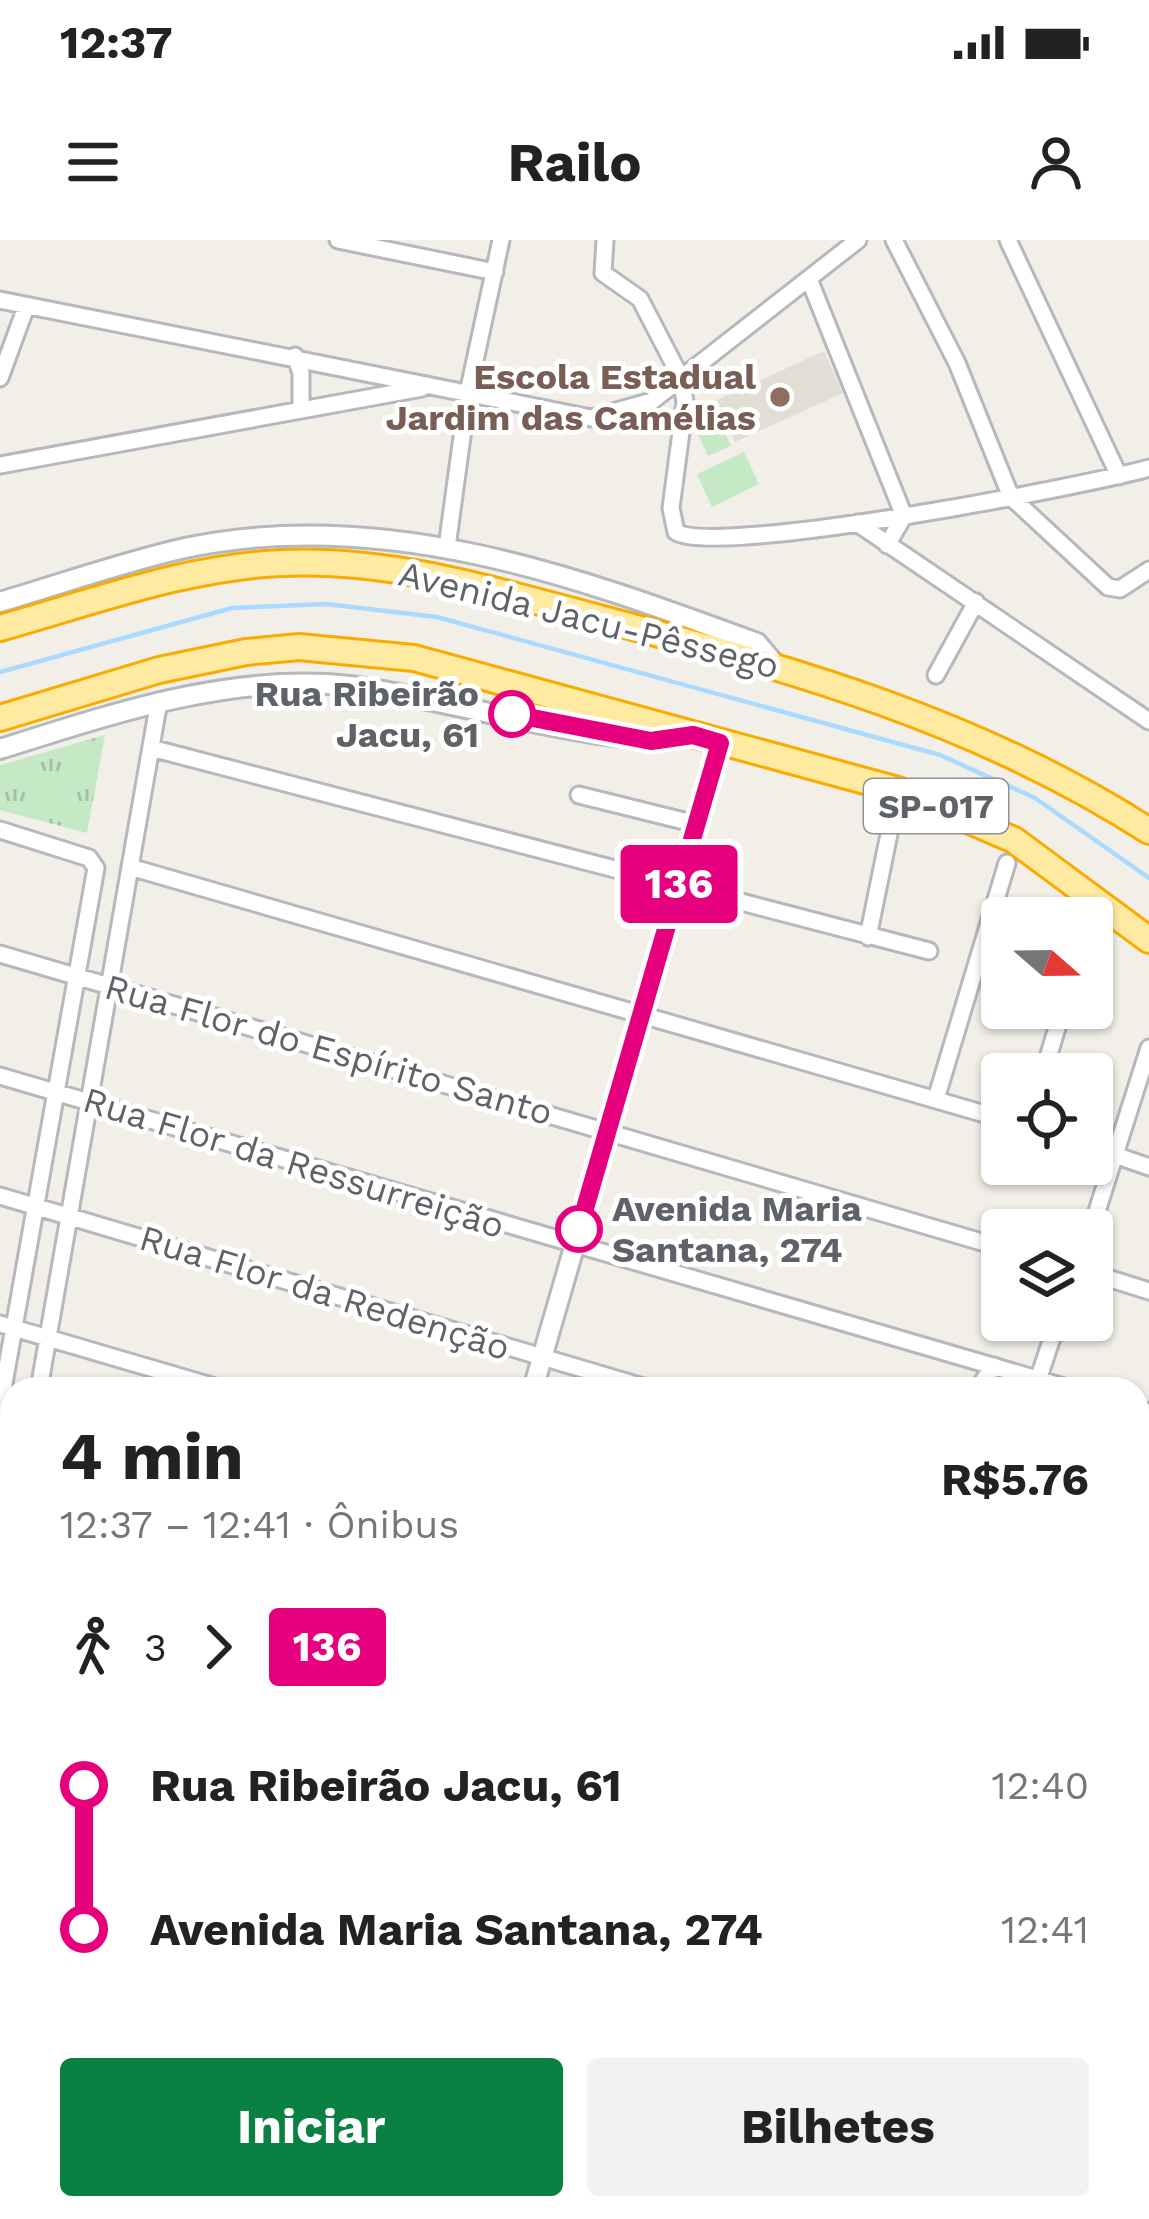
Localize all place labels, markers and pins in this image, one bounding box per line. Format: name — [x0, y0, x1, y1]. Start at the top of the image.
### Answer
place label: Escola Estadual Jardim das Camélias — [385, 356, 756, 439]
marker: Escola Estadual Jardim das Camélias — [767, 384, 793, 410]
place label: Rua Ribeirão Jacu, 61 — [255, 673, 479, 756]
marker: Rua Ribeirão Jacu, 61 — [490, 692, 534, 736]
place label: Avenida Maria Santana, 274 — [612, 1188, 862, 1271]
marker: Avenida Maria Santana, 274 — [557, 1207, 601, 1251]

